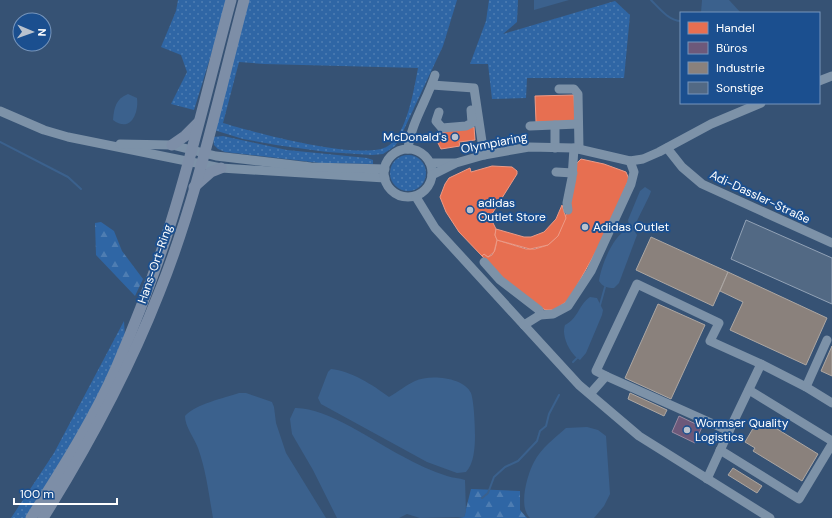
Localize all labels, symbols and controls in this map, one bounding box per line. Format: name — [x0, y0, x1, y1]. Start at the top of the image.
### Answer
north arrow — [12, 12, 52, 52]
legend — [680, 12, 820, 104]
text: Handel — [716, 20, 755, 36]
text: N — [35, 28, 49, 37]
text: Büros — [716, 40, 747, 56]
text: Industrie — [716, 60, 765, 76]
text: Sonstige — [716, 80, 764, 96]
place label: McDonald's — [383, 129, 447, 145]
street label: Olympiaring — [460, 129, 529, 157]
marker: McDonald's — [450, 132, 460, 142]
street label: Adi-Dassler-Straße — [707, 167, 813, 227]
place label: adidas Outlet Store — [478, 195, 546, 225]
marker: adidas Outlet Store — [465, 205, 475, 215]
place label: Adidas Outlet — [593, 219, 669, 235]
street label: Hans-Ort-Ring — [134, 222, 176, 306]
marker: Adidas Outlet — [580, 222, 590, 232]
place label: Wormser Quality Logistics — [695, 415, 789, 445]
marker: Wormser Quality Logistics — [682, 425, 692, 435]
scale bar — [14, 480, 117, 506]
text: 100 m — [20, 486, 54, 502]

